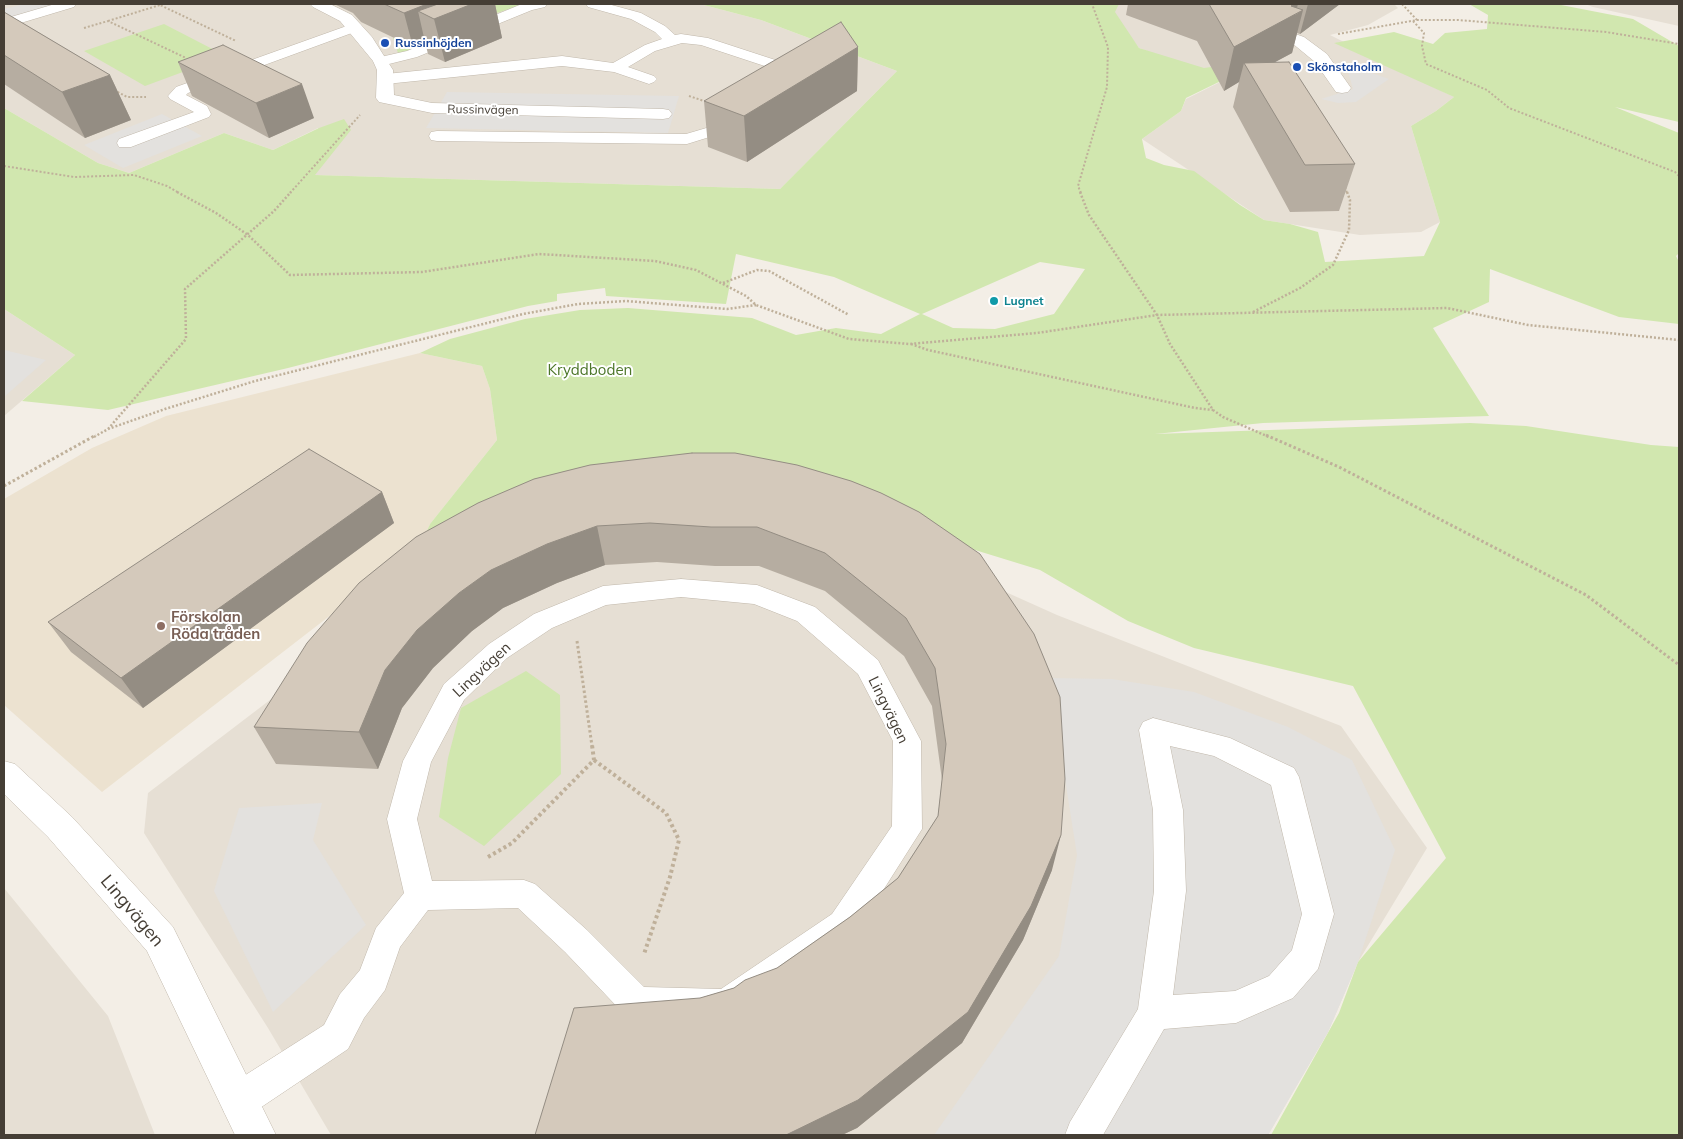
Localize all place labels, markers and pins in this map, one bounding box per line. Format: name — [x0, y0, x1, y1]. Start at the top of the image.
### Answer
place label: Russinhöjden — [395, 36, 472, 50]
marker: Russinhöjden — [379, 37, 391, 49]
place label: Skönstaholm — [1307, 60, 1382, 74]
marker: Skönstaholm — [1291, 61, 1303, 73]
place label: Lugnet — [1004, 294, 1044, 308]
marker: Lugnet — [988, 295, 1000, 307]
place label: Förskolan Röda tråden — [171, 608, 260, 643]
marker: Förskolan Röda tråden — [155, 620, 167, 632]

